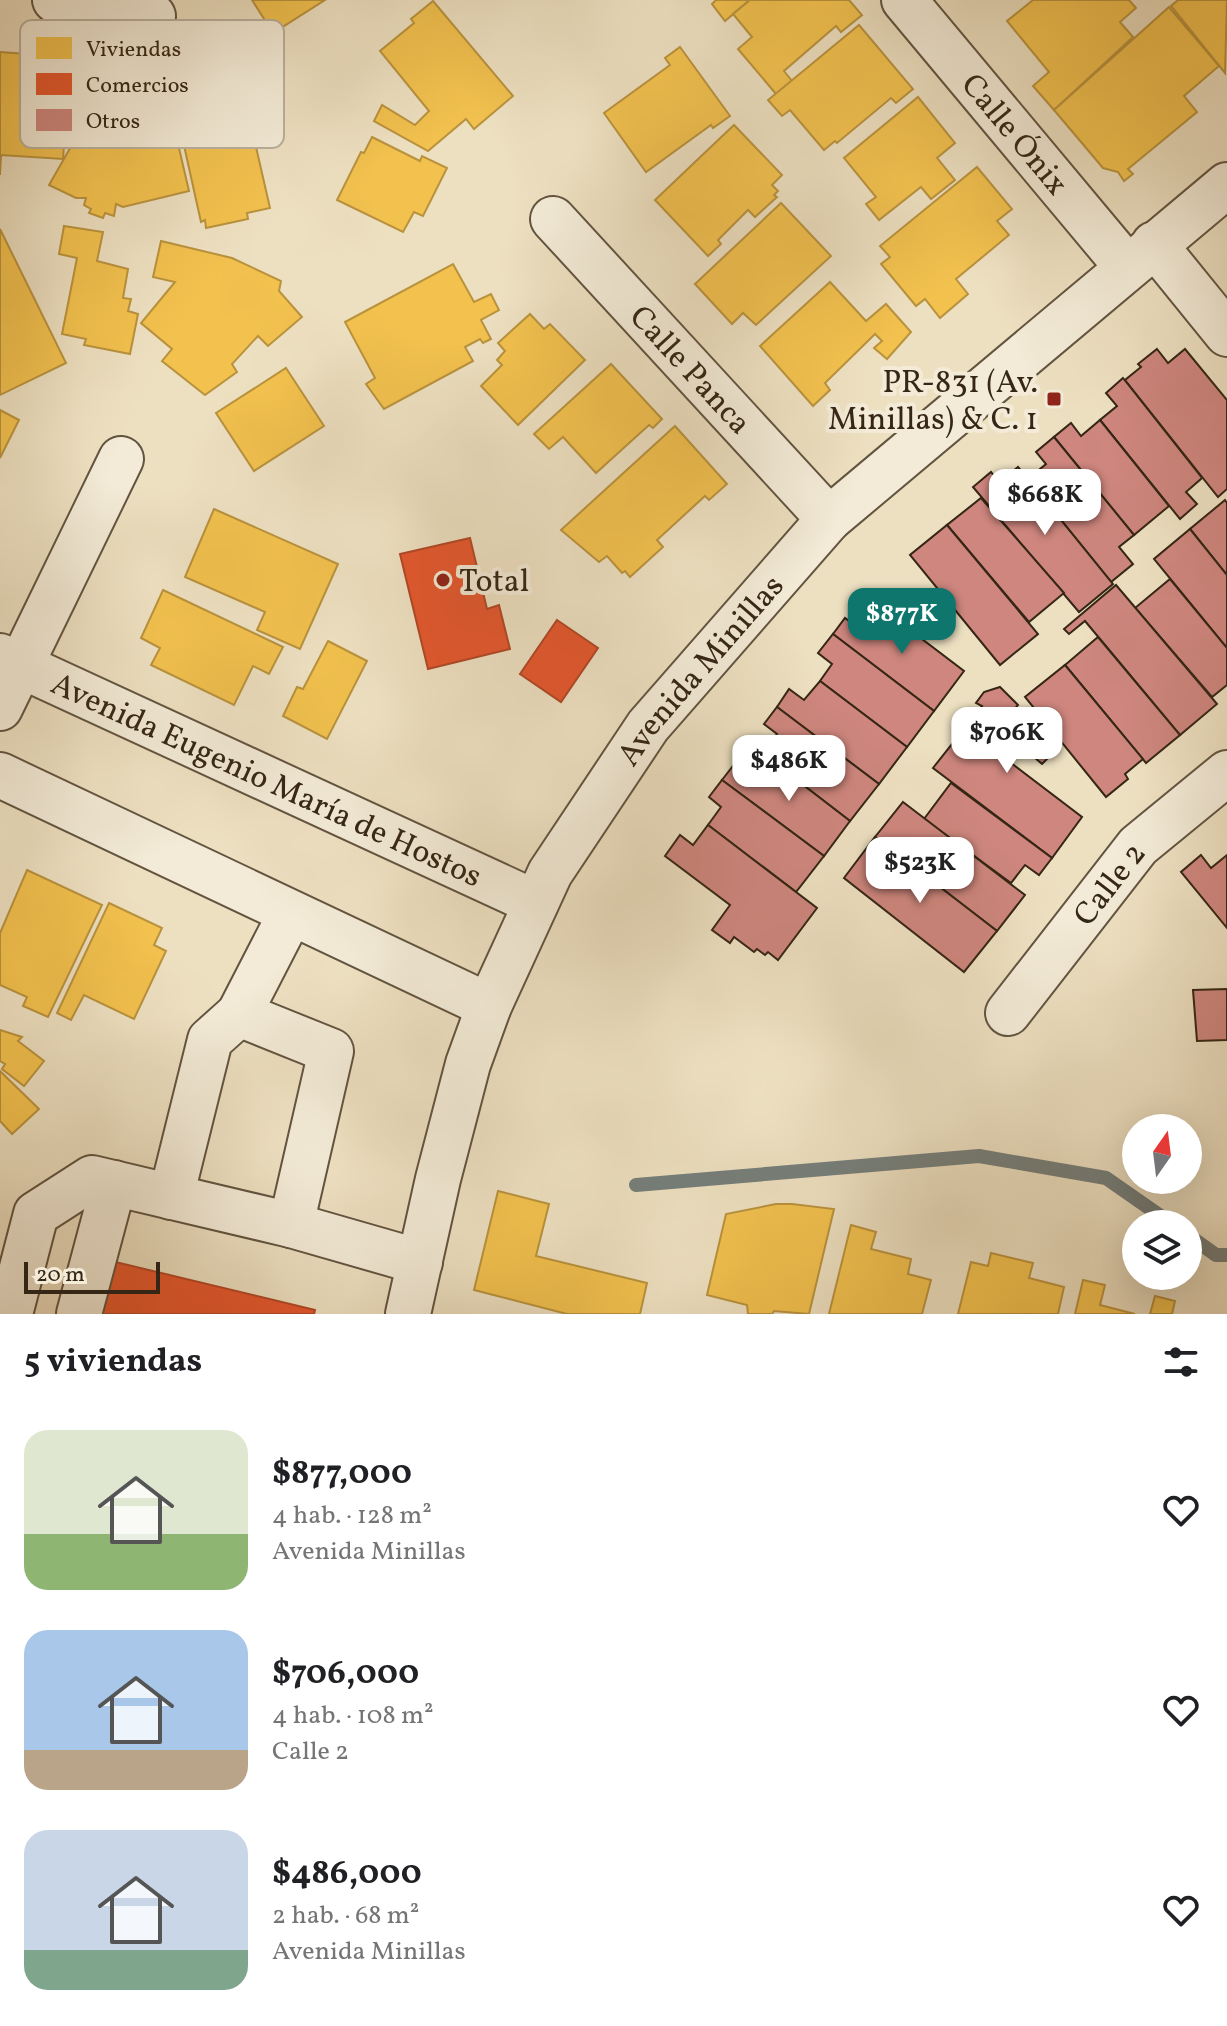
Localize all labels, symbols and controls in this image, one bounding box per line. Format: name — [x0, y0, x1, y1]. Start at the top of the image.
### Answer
legend — [20, 20, 284, 148]
text: Viviendas — [86, 35, 181, 66]
street label: Calle Ónix — [949, 65, 1077, 206]
text: Comercios — [86, 71, 189, 102]
text: Otros — [86, 107, 140, 138]
street label: Calle Panca — [618, 297, 760, 445]
place label: PR-831 (Av. Minillas) & C. 1 — [828, 362, 1038, 443]
marker: PR-831 (Av. Minillas) & C. 1 — [1045, 390, 1063, 408]
pin: $668K — [989, 469, 1101, 537]
text: $668K — [1007, 477, 1083, 513]
place label: Total — [459, 561, 529, 605]
street label: Avenida Minillas — [608, 566, 795, 776]
marker: Total — [434, 571, 452, 589]
pin: $877K — [846, 588, 958, 656]
text: $877K — [866, 596, 938, 632]
street label: Avenida Eugenio María de Hostos — [43, 663, 488, 900]
pin: $706K — [951, 707, 1063, 775]
text: $706K — [969, 715, 1045, 751]
pin: $486K — [733, 735, 845, 803]
text: $486K — [750, 743, 828, 779]
street label: Calle 2 — [1065, 835, 1158, 936]
pin: $523K — [864, 837, 976, 905]
text: $523K — [884, 845, 956, 881]
north arrow — [1122, 1114, 1202, 1194]
map controls — [1122, 1114, 1202, 1290]
button: layers — [1122, 1210, 1202, 1290]
scale bar — [24, 1258, 160, 1294]
text: 20 m — [36, 1260, 85, 1291]
text: 5 viviendas — [24, 1339, 202, 1386]
icon: filters — [1159, 1340, 1203, 1384]
text: $877,000 — [272, 1451, 412, 1498]
icon: home — [88, 1462, 184, 1558]
icon: heart — [1159, 1488, 1203, 1532]
text: 4 hab. · 128 m² — [272, 1498, 432, 1534]
text: Avenida Minillas — [272, 1534, 466, 1570]
text: $706,000 — [272, 1651, 419, 1698]
icon: home — [88, 1662, 184, 1758]
icon: heart — [1159, 1688, 1203, 1732]
text: 4 hab. · 108 m² — [272, 1698, 434, 1734]
text: Calle 2 — [272, 1734, 349, 1770]
text: $486,000 — [272, 1851, 422, 1898]
icon: home — [88, 1862, 184, 1958]
icon: heart — [1159, 1888, 1203, 1932]
text: 2 hab. · 68 m² — [272, 1898, 419, 1934]
text: Avenida Minillas — [272, 1934, 466, 1970]

